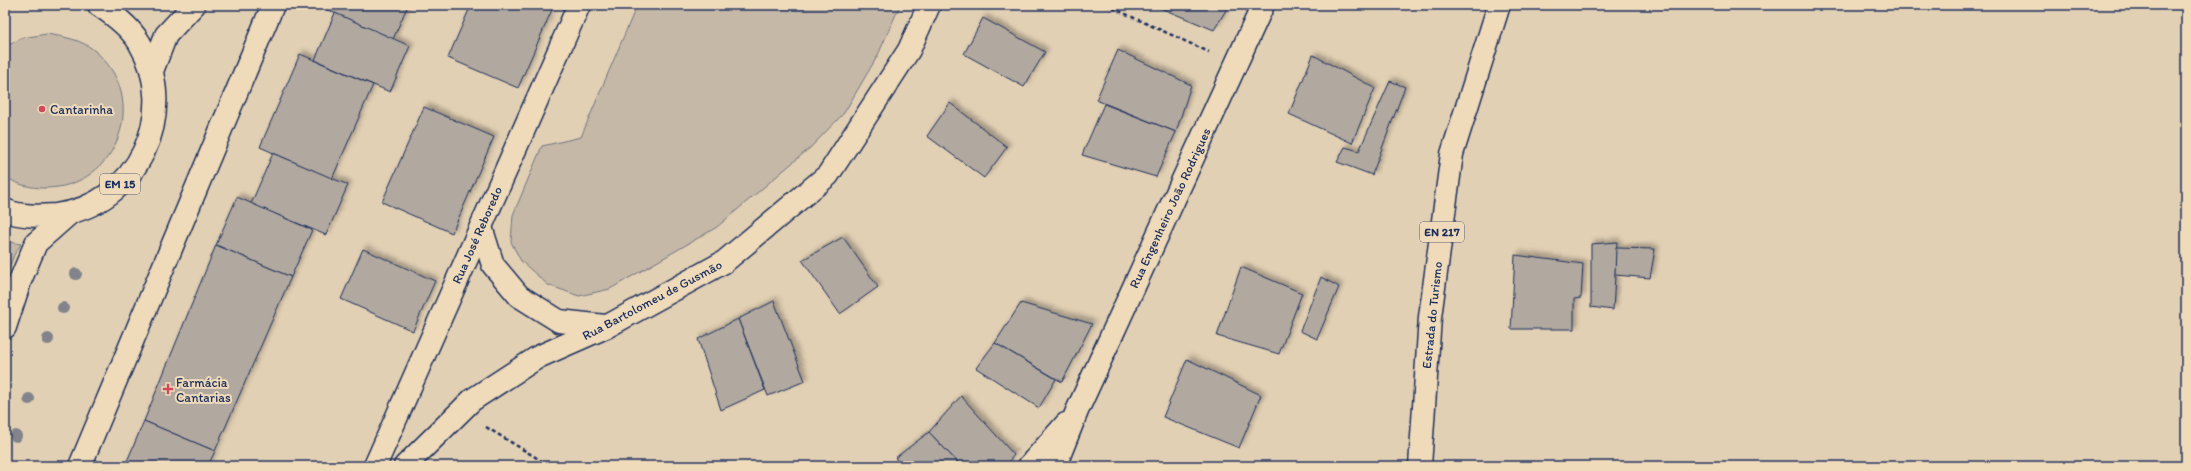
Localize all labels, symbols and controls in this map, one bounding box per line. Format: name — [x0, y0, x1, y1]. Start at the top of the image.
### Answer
place label: Cantarinha — [50, 102, 113, 117]
marker: Cantarinha — [37, 104, 47, 114]
street label: Rua Engenheiro João Rodrigues — [1126, 125, 1214, 290]
road number: EM 15 — [100, 174, 140, 194]
street label: Rua José Reboredo — [449, 184, 505, 286]
road number: EN 217 — [1420, 222, 1464, 242]
street label: Rua Bartolomeu de Gusmão — [580, 257, 725, 343]
street label: Estrada do Turismo — [1419, 260, 1445, 369]
place label: Farmácia Cantarias — [176, 375, 231, 405]
marker: Farmácia Cantarias — [163, 384, 173, 394]

